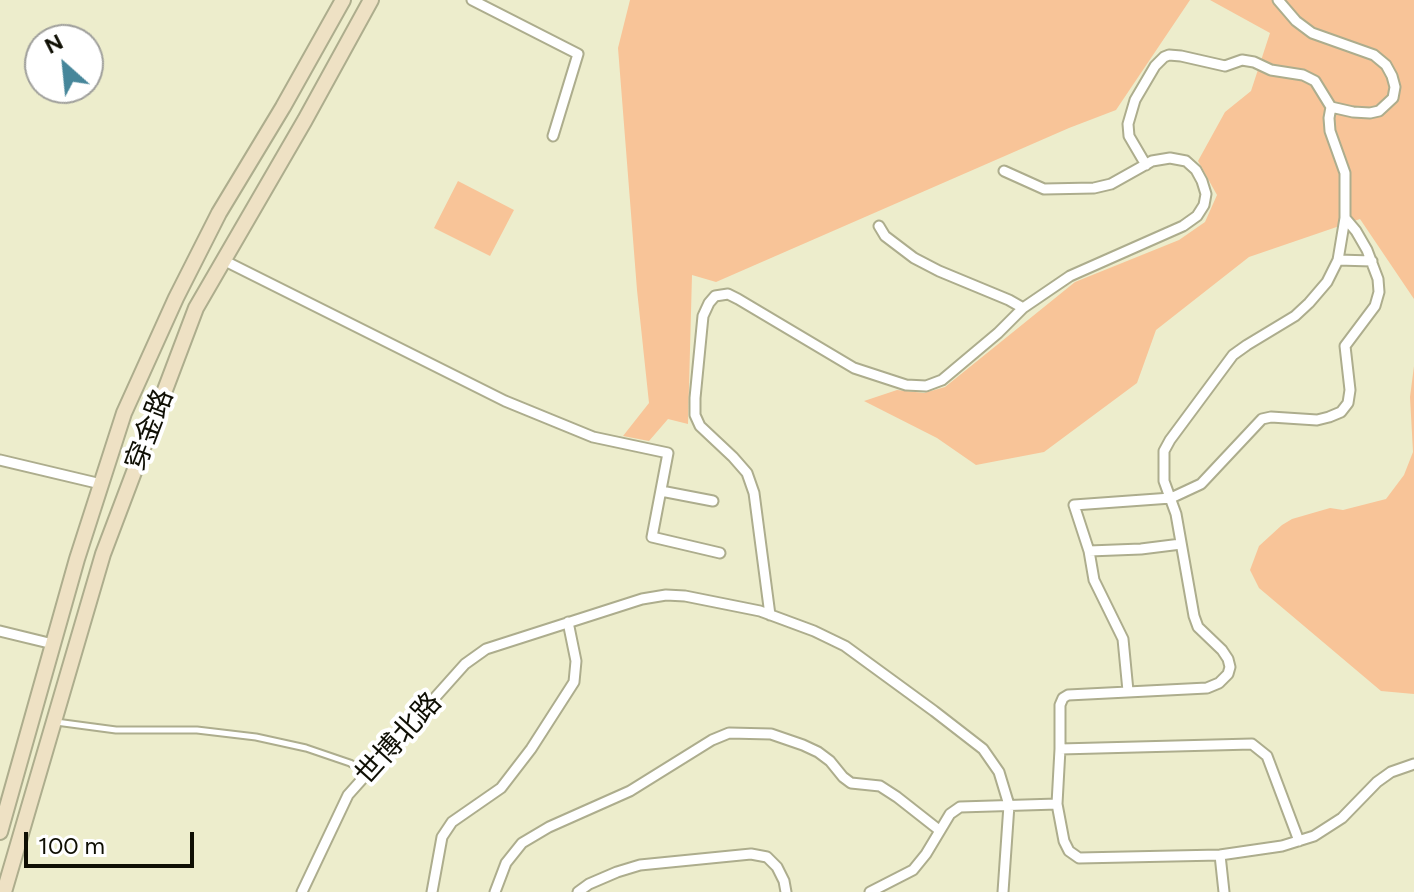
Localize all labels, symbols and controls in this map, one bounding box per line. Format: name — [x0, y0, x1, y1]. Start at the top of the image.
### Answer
north arrow — [24, 24, 104, 104]
text: N — [40, 28, 67, 60]
street label: 穿金路 — [119, 385, 181, 475]
street label: 世博北路 — [349, 686, 449, 792]
scale bar — [28, 816, 198, 866]
text: 100 m — [38, 831, 105, 860]

